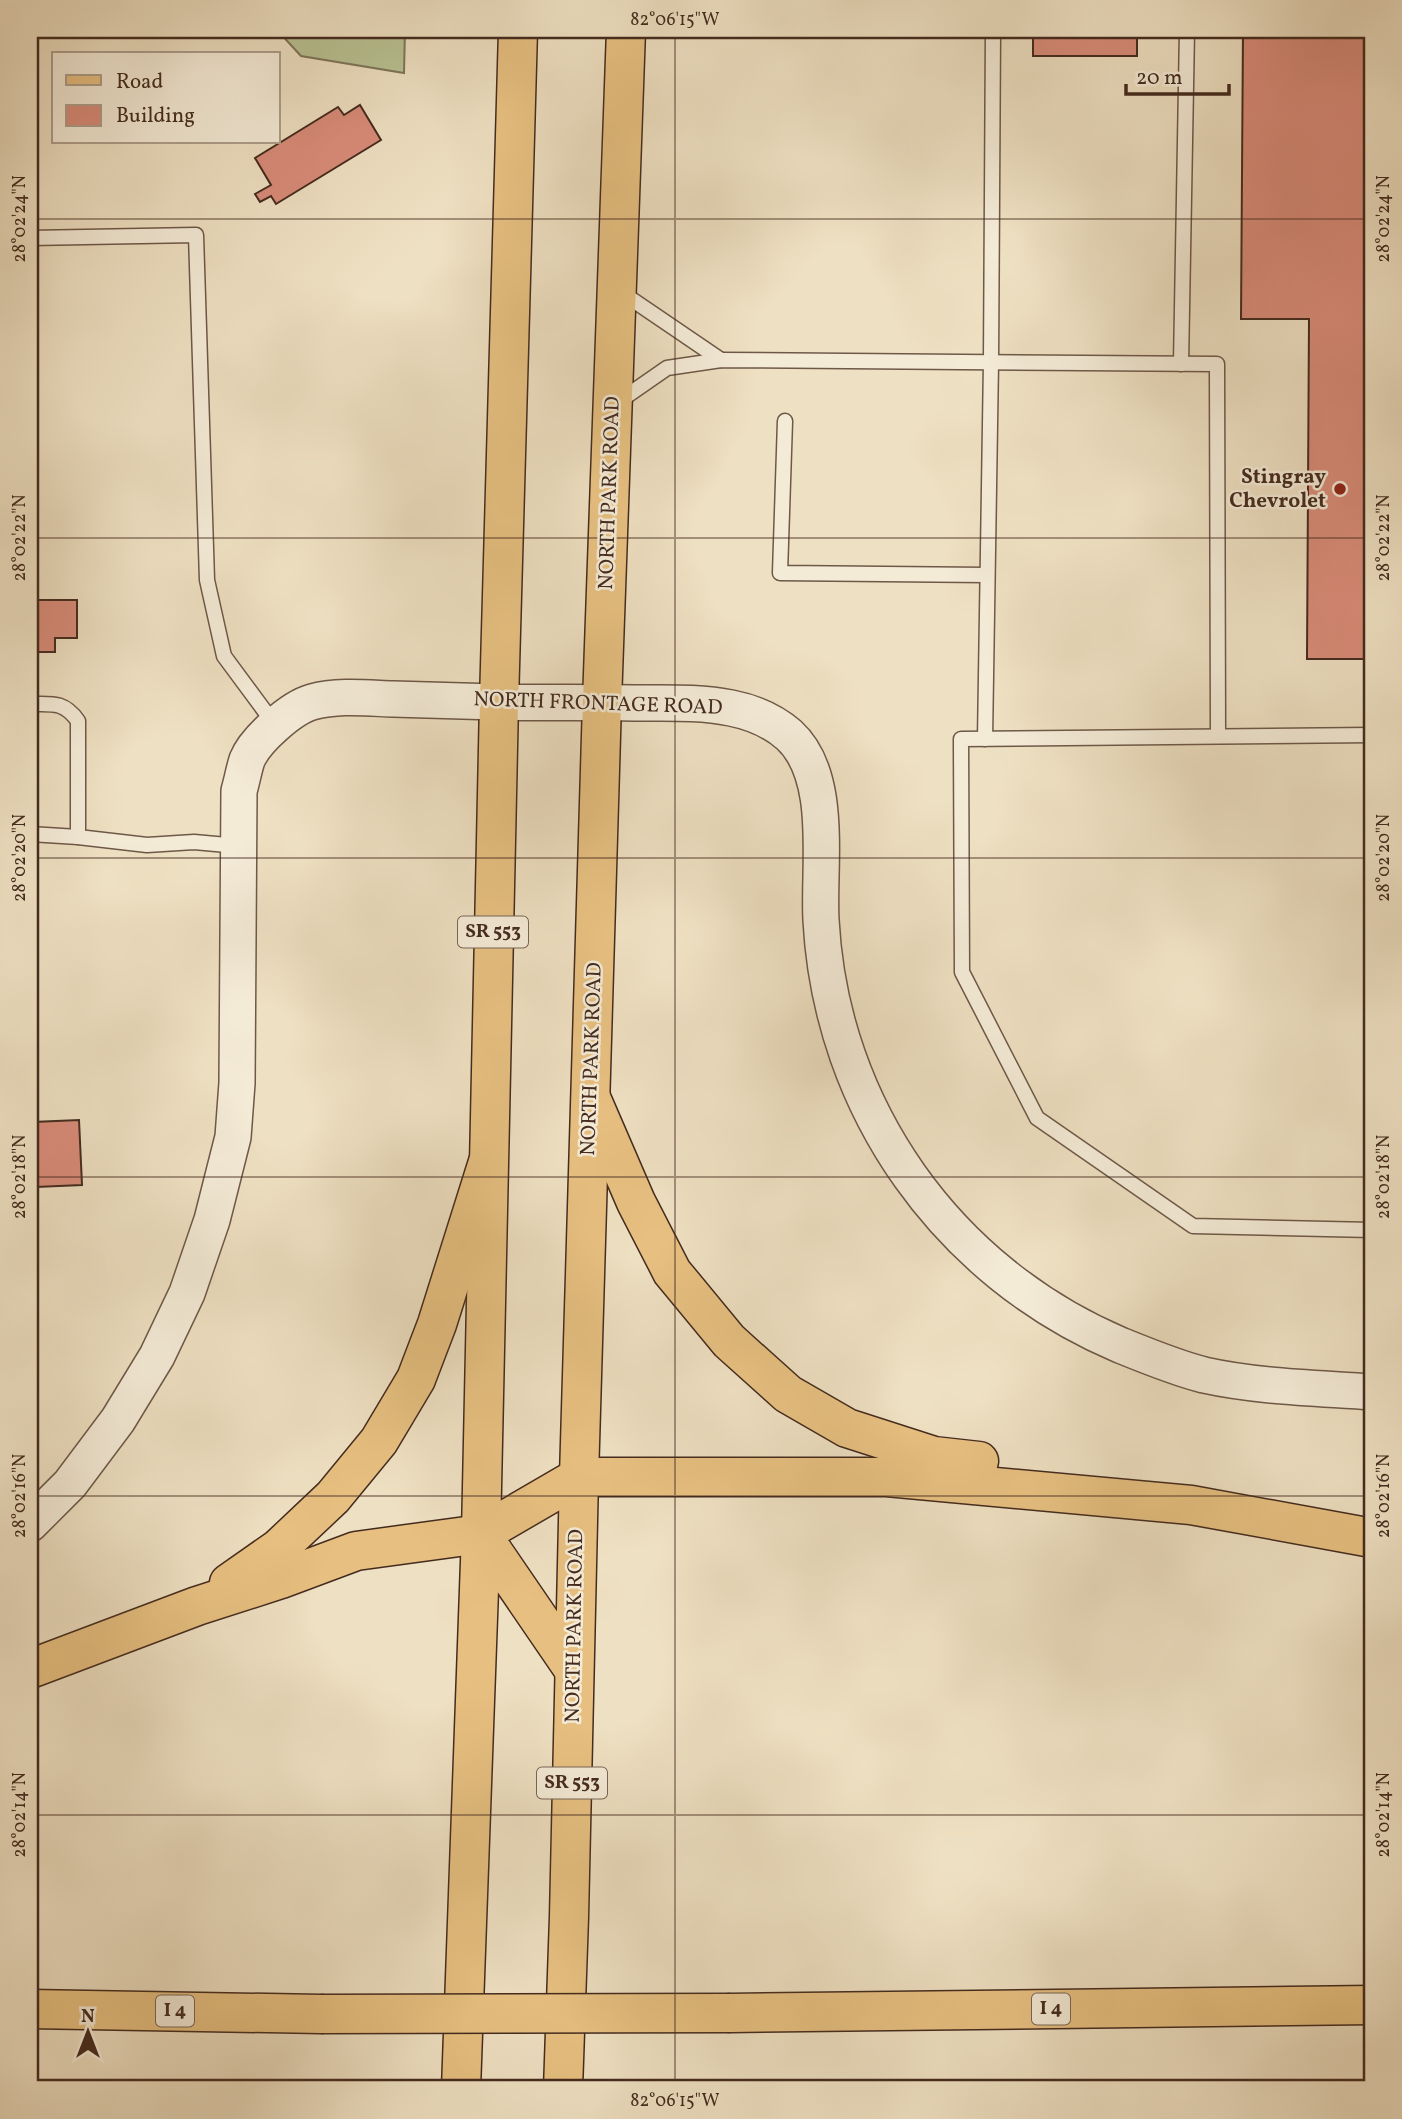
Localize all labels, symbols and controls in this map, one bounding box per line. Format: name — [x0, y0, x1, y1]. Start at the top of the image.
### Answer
text: 82°06'15"W — [630, 8, 720, 33]
legend — [52, 52, 280, 144]
scale bar — [1126, 52, 1229, 96]
text: 20 m — [1136, 64, 1182, 93]
text: Road — [116, 68, 163, 97]
text: Building — [116, 102, 195, 131]
text: 28°02'24"N — [8, 175, 33, 263]
text: 28°02'24"N — [1372, 175, 1397, 263]
street label: NORTH PARK ROAD — [592, 396, 628, 590]
place label: Stingray Chevrolet — [1229, 463, 1326, 516]
marker: Stingray Chevrolet — [1332, 481, 1348, 497]
text: 28°02'22"N — [8, 494, 33, 582]
text: 28°02'22"N — [1372, 494, 1397, 582]
street label: NORTH FRONTAGE ROAD — [473, 685, 723, 723]
text: 28°02'20"N — [8, 814, 33, 902]
text: 28°02'20"N — [1372, 814, 1397, 902]
road number: SR 553 — [458, 916, 528, 948]
street label: NORTH PARK ROAD — [574, 962, 610, 1156]
text: 28°02'18"N — [8, 1135, 33, 1219]
text: 28°02'18"N — [1372, 1135, 1397, 1219]
text: 28°02'16"N — [8, 1454, 33, 1538]
text: 28°02'16"N — [1372, 1454, 1397, 1538]
street label: NORTH PARK ROAD — [559, 1529, 591, 1723]
road number: SR 553 — [537, 1768, 607, 1798]
text: 28°02'14"N — [8, 1772, 33, 1858]
text: 28°02'14"N — [1372, 1772, 1397, 1858]
road number: I 4 — [1032, 1994, 1070, 2024]
north arrow — [52, 1996, 122, 2066]
road number: I 4 — [156, 1996, 194, 2026]
text: N — [81, 2004, 95, 2030]
text: 82°06'15"W — [630, 2089, 720, 2114]

